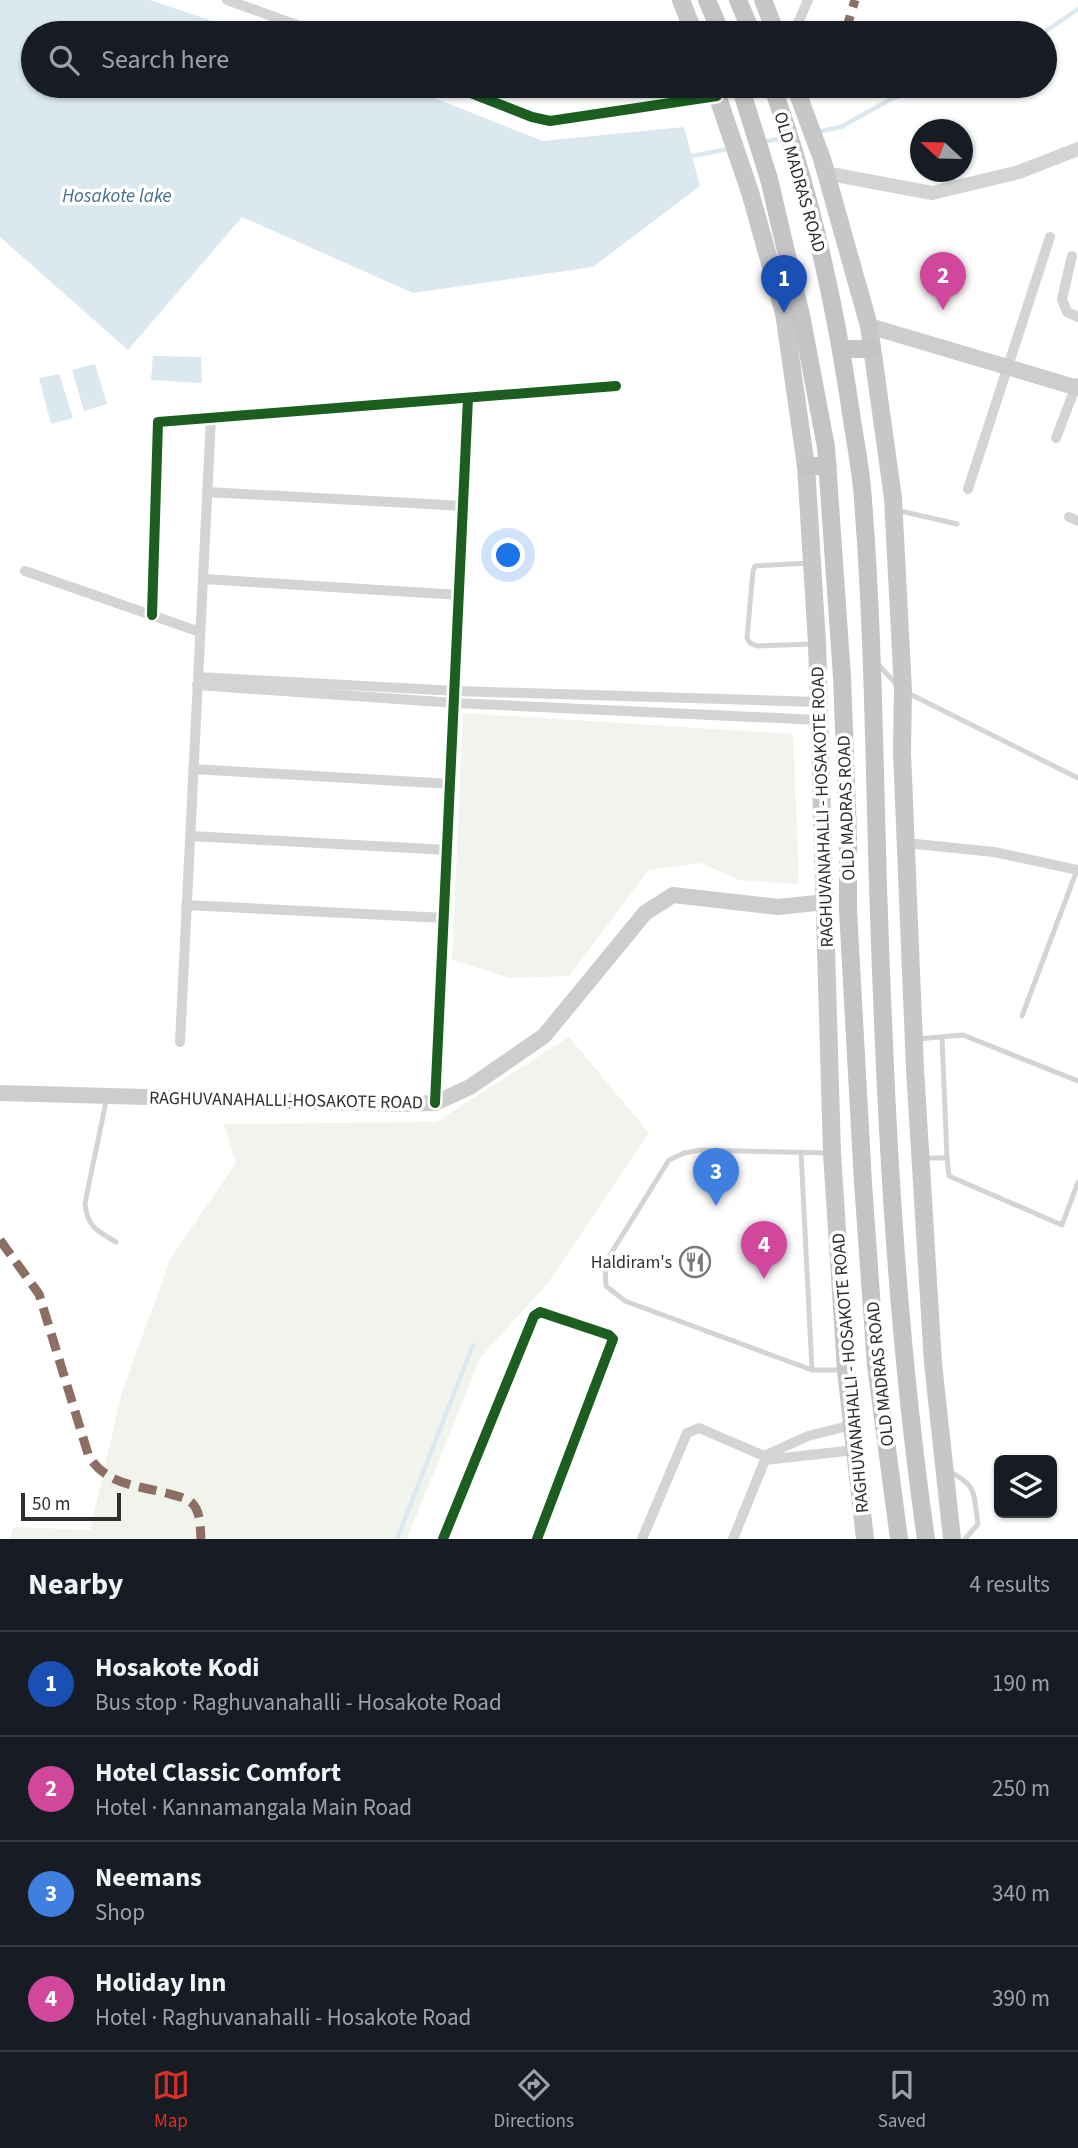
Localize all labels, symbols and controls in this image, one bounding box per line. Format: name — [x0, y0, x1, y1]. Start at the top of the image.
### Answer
search box — [21, 21, 1057, 98]
icon: search — [45, 41, 83, 79]
text: Search here — [101, 41, 229, 78]
street label: OLD MADRAS ROAD — [767, 109, 832, 255]
north arrow — [910, 119, 973, 182]
water label: Hosakote lake — [62, 183, 172, 210]
pin: 2 — [920, 252, 966, 310]
pin: 1 — [761, 255, 807, 313]
your location — [491, 538, 525, 572]
street label: RAGHUVANAHALLI - HOSAKOTE ROAD — [805, 666, 840, 948]
street label: OLD MADRAS ROAD — [831, 735, 862, 881]
street label: RAGHUVANAHALLI-HOSAKOTE ROAD — [149, 1086, 423, 1115]
pin: 3 — [693, 1148, 739, 1206]
pin: 4 — [741, 1221, 787, 1279]
street label: RAGHUVANAHALLI - HOSAKOTE ROAD — [826, 1232, 875, 1514]
restaurant icon: Haldiram's — [678, 1245, 712, 1279]
place label: Haldiram's — [591, 1250, 672, 1275]
street label: OLD MADRAS ROAD — [860, 1300, 901, 1448]
map controls — [994, 1455, 1057, 1518]
button: layers — [994, 1455, 1057, 1518]
scale bar — [21, 1490, 121, 1522]
text: 50 m — [32, 1491, 70, 1518]
text: Nearby — [28, 1563, 123, 1606]
text: 4 results — [970, 1568, 1050, 1601]
text: Hosakote Kodi — [95, 1649, 260, 1686]
text: 1 — [45, 1667, 57, 1700]
text: 190 m — [992, 1667, 1050, 1700]
text: Bus stop · Raghuvanahalli - Hosakote Road — [95, 1686, 502, 1719]
text: Hotel Classic Comfort — [95, 1754, 341, 1791]
text: 2 — [45, 1772, 57, 1805]
text: 250 m — [992, 1772, 1050, 1805]
text: Hotel · Kannamangala Main Road — [95, 1791, 412, 1824]
text: Neemans — [95, 1859, 202, 1896]
text: 3 — [45, 1877, 57, 1910]
text: 340 m — [992, 1877, 1050, 1910]
text: Shop — [95, 1896, 145, 1929]
text: Holiday Inn — [95, 1964, 226, 2001]
text: 4 — [45, 1982, 57, 2015]
text: 390 m — [992, 1982, 1050, 2015]
text: Hotel · Raghuvanahalli - Hosakote Road — [95, 2001, 471, 2034]
tab: Map — [152, 2066, 190, 2135]
tab: Directions — [494, 2066, 574, 2135]
tab: Saved — [878, 2066, 926, 2135]

